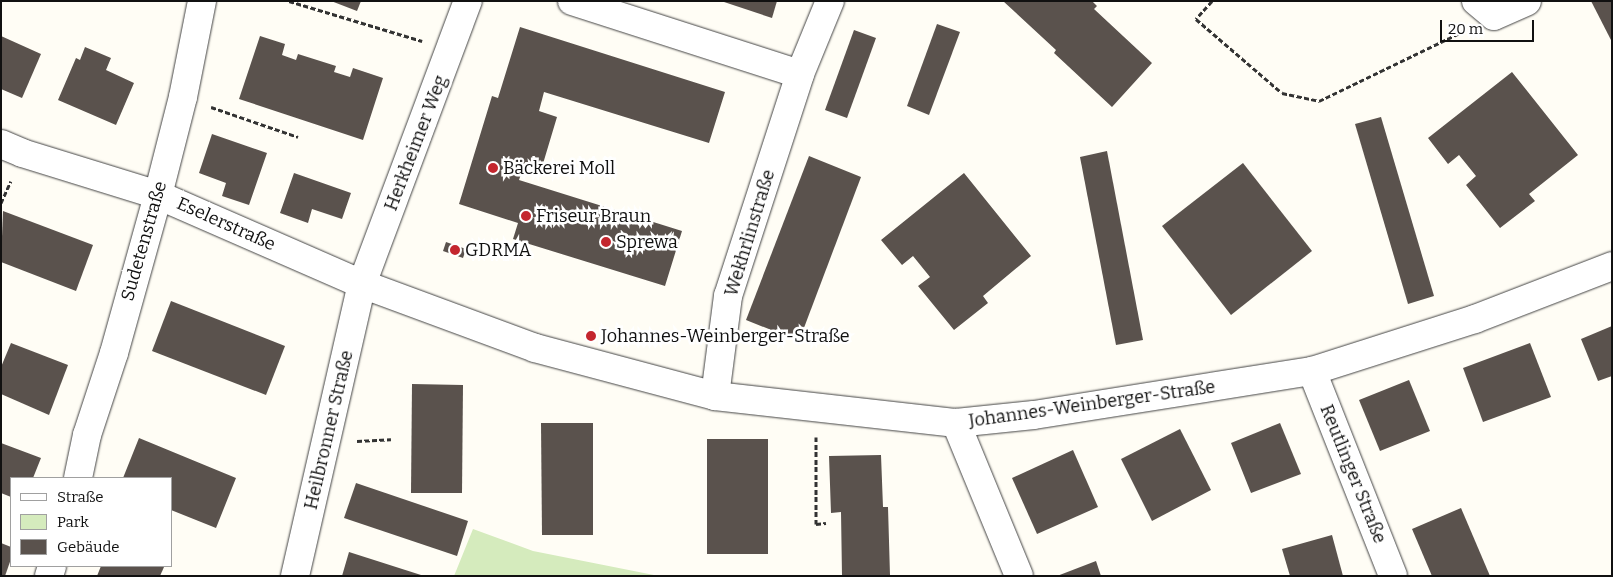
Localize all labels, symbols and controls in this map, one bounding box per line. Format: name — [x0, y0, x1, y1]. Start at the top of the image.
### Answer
scale bar — [1443, 10, 1537, 42]
text: 20 m — [1448, 20, 1483, 38]
street label: Herkheimer Weg — [380, 72, 452, 214]
place label: Bäckerei Moll — [503, 157, 615, 179]
marker: Bäckerei Moll — [487, 162, 499, 174]
street label: Wekhrlinstraße — [720, 167, 780, 299]
street label: Sudetenstraße — [117, 179, 171, 303]
street label: Eselerstraße — [173, 193, 279, 255]
place label: Friseur Braun — [536, 205, 651, 227]
marker: Friseur Braun — [520, 210, 532, 222]
place label: Sprewa — [616, 231, 678, 253]
marker: Sprewa — [600, 236, 612, 248]
place label: GDRMA — [465, 239, 531, 261]
marker: GDRMA — [449, 244, 461, 256]
place label: Johannes-Weinberger-Straße — [601, 325, 850, 347]
marker: Johannes-Weinberger-Straße — [585, 330, 597, 342]
street label: Heilbronner Straße — [300, 348, 358, 512]
street label: Johannes-Weinberger-Straße — [967, 376, 1217, 432]
street label: Reutlinger Straße — [1315, 402, 1391, 546]
legend — [10, 477, 172, 567]
text: Straße — [57, 488, 103, 506]
text: Park — [57, 513, 89, 531]
text: Gebäude — [57, 538, 120, 556]

